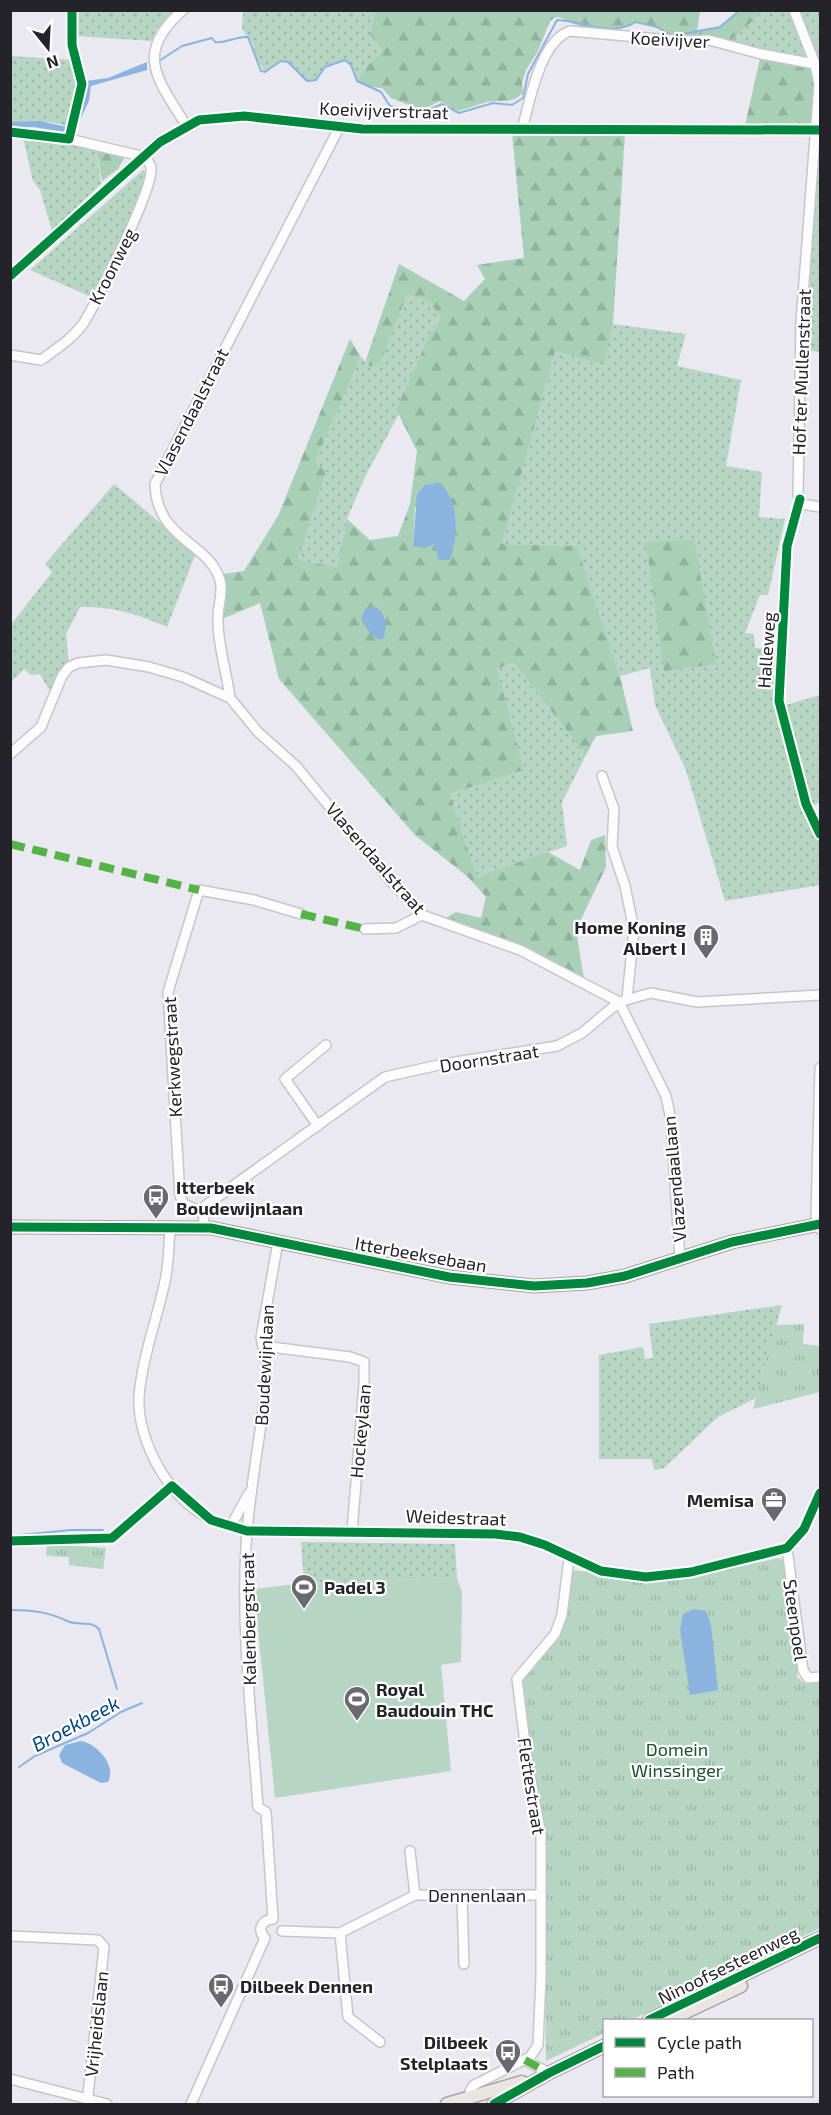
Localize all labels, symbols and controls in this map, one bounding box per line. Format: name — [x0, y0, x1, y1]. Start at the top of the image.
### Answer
north arrow — [18, 18, 78, 78]
street label: Koeivijver — [630, 26, 710, 52]
text: N — [44, 52, 61, 74]
street label: Koeivijverstraat — [319, 97, 449, 123]
street label: Kroonweg — [83, 224, 141, 308]
street label: Hof ter Mullenstraat — [787, 288, 815, 456]
street label: Vlasendaalstraat — [149, 344, 233, 480]
street label: Halleweg — [752, 611, 780, 689]
street label: Vlasendaalstraat — [322, 798, 431, 918]
place label: Home Koning Albert I — [574, 916, 687, 959]
building icon: Home Koning Albert I — [691, 922, 721, 960]
street label: Kerkwegstraat — [158, 996, 186, 1118]
street label: Doornstraat — [438, 1039, 540, 1077]
street label: Vlazendaallaan — [658, 1115, 690, 1243]
place label: Itterbeek Boudewijnlaan — [176, 1176, 303, 1219]
bus stop icon: Itterbeek Boudewijnlaan — [141, 1182, 171, 1220]
street label: Itterbeeksebaan — [353, 1232, 489, 1276]
street label: Boudewijnlaan — [250, 1304, 278, 1426]
street label: Hockeylaan — [345, 1383, 375, 1479]
office icon: Memisa — [759, 1485, 789, 1523]
place label: Memisa — [687, 1489, 754, 1511]
street label: Weidestraat — [405, 1504, 507, 1530]
street label: Kalenbergstraat — [236, 1552, 260, 1686]
sports icon: Padel 3 — [289, 1572, 319, 1610]
place label: Padel 3 — [324, 1576, 386, 1598]
street label: Steenpoel — [779, 1578, 813, 1663]
place label: Royal Baudouin THC — [376, 1678, 494, 1721]
sports icon: Royal Baudouin THC — [342, 1684, 372, 1722]
water label: Broekbeek — [27, 1690, 123, 1756]
street label: Flettestraat — [513, 1736, 551, 1836]
park label: Domein Winssinger — [631, 1738, 723, 1781]
street label: Dennenlaan — [428, 1884, 526, 1906]
street label: Ninoofsesteenweg — [654, 1921, 802, 2009]
street label: Vrijheidslaan — [80, 1970, 112, 2078]
bus stop icon: Dilbeek Dennen — [206, 1971, 236, 2009]
place label: Dilbeek Dennen — [240, 1975, 373, 1997]
legend — [603, 2019, 813, 2097]
place label: Dilbeek Stelplaats — [400, 2031, 488, 2074]
text: Cycle path — [657, 2031, 742, 2053]
bus stop icon: Dilbeek Stelplaats — [493, 2037, 523, 2075]
text: Path — [657, 2061, 695, 2083]

